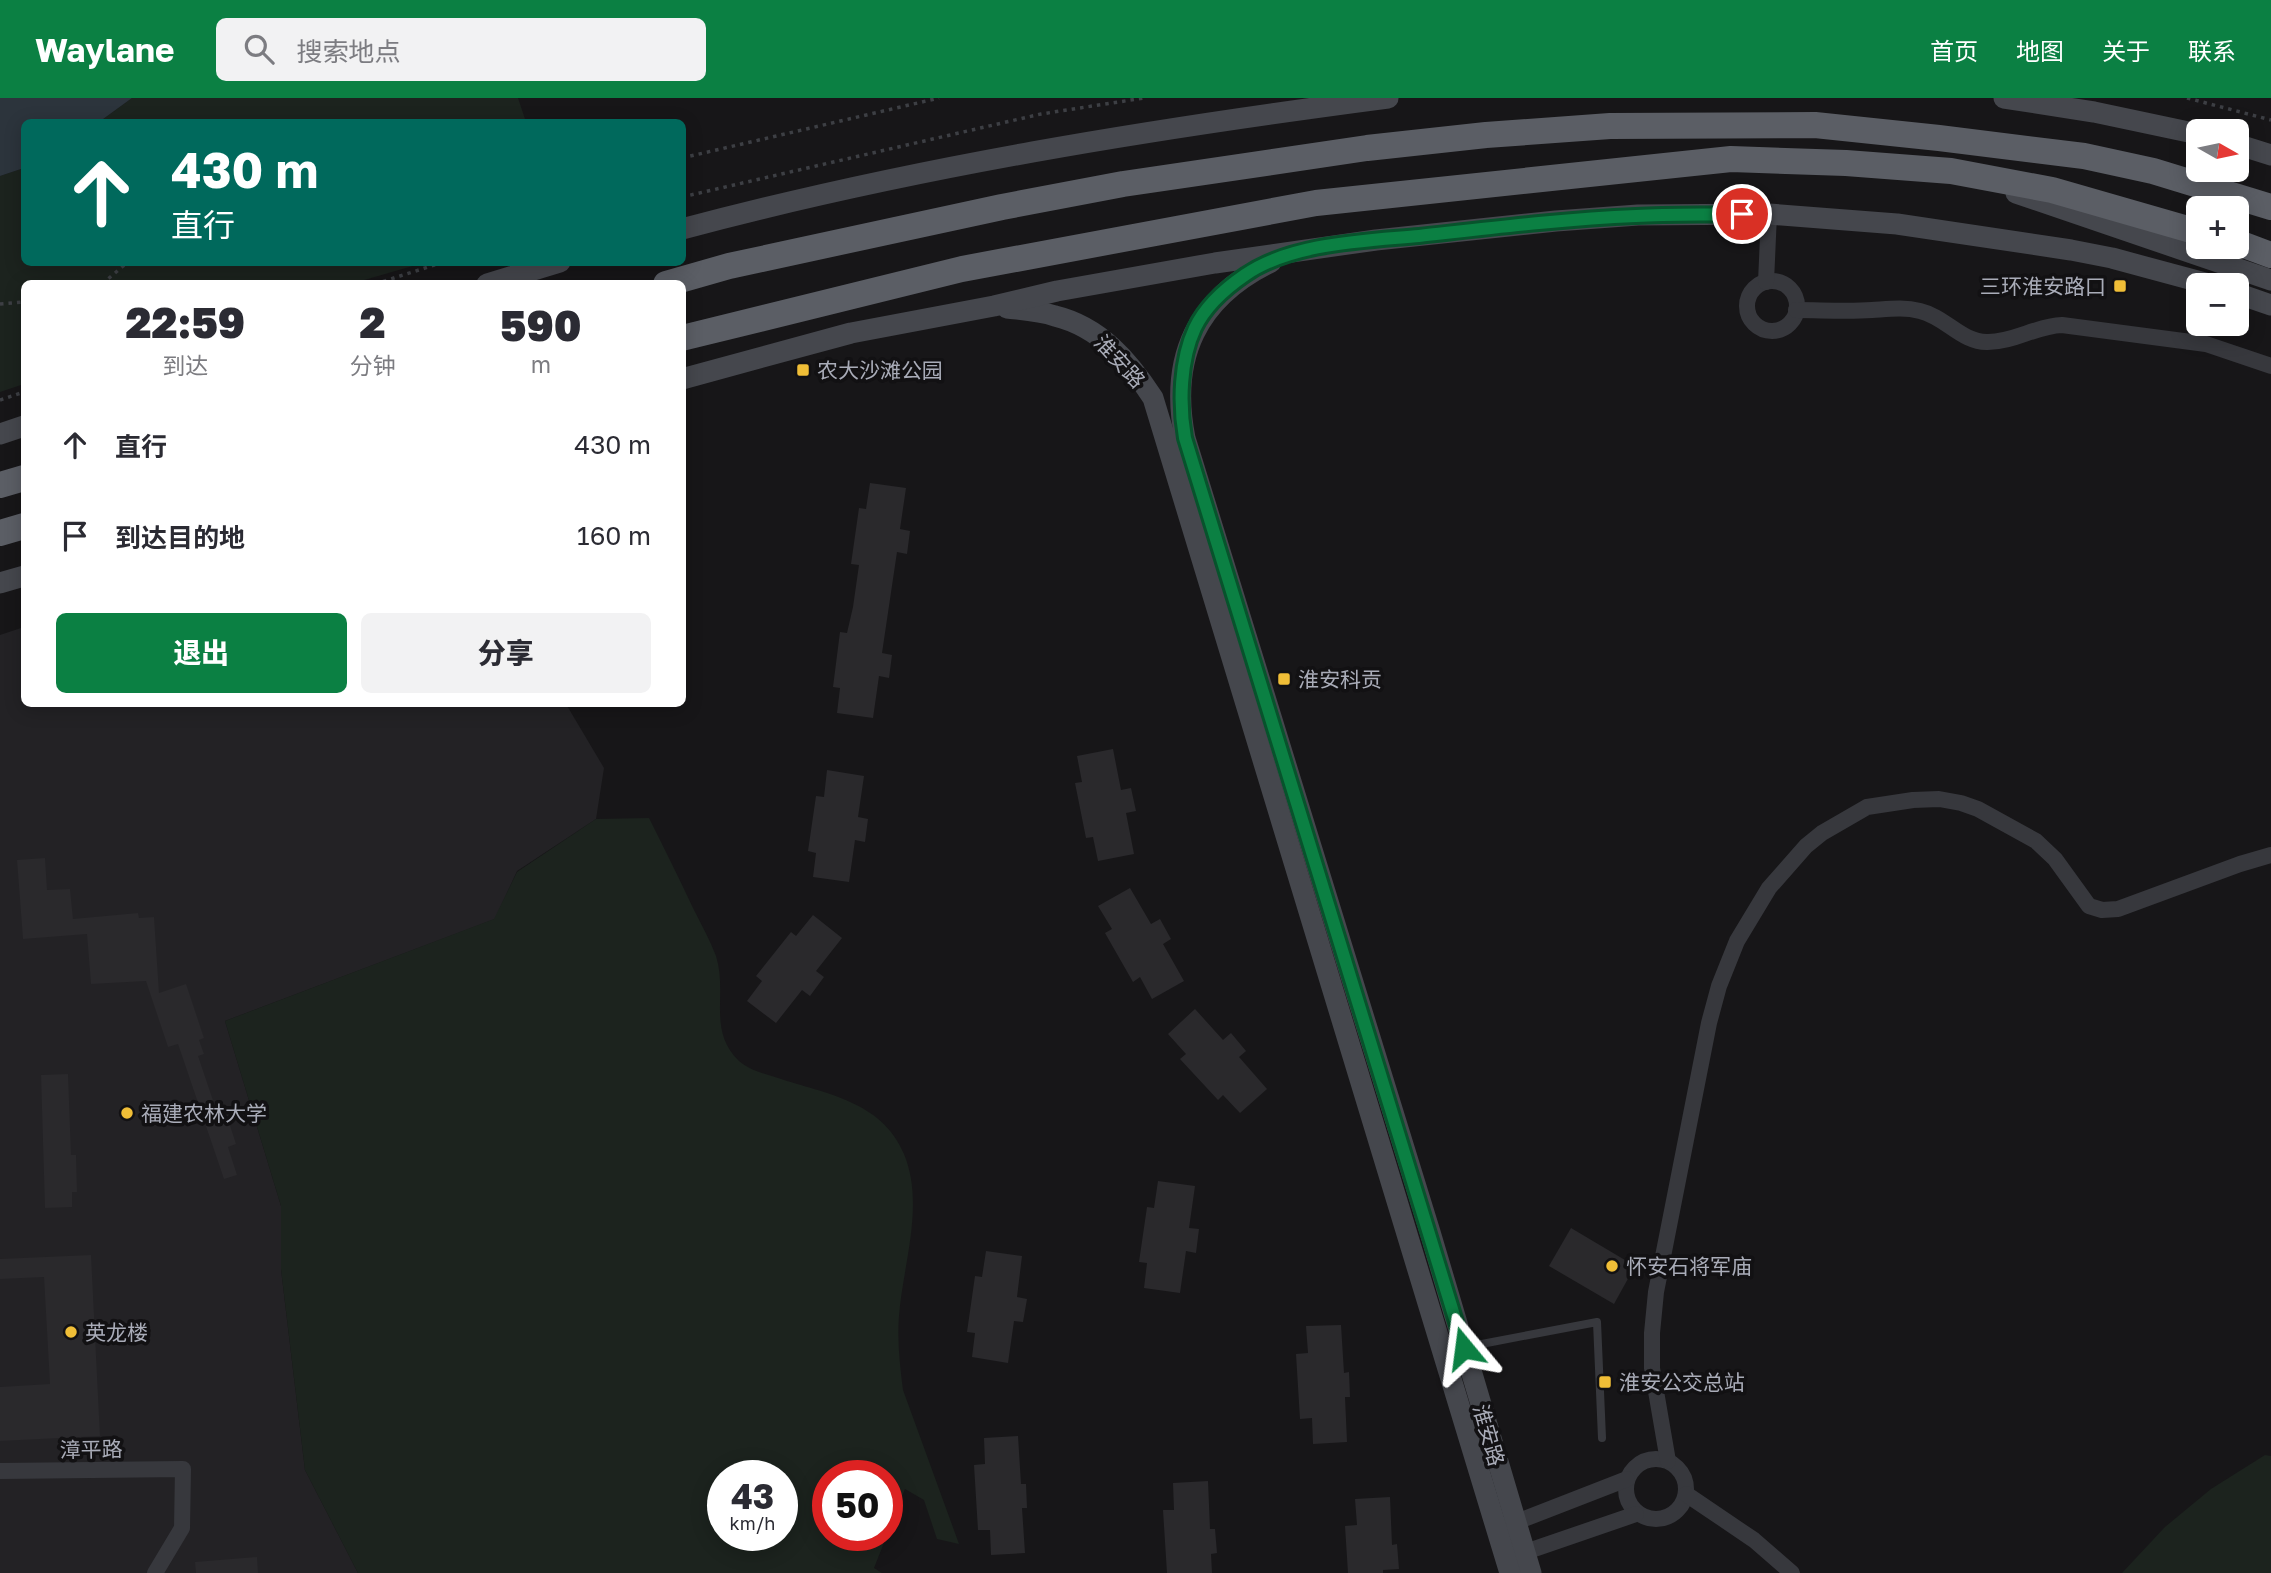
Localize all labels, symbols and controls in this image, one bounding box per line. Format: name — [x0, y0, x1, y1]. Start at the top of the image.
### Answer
search box — [216, 18, 706, 81]
text: Waylane — [35, 30, 174, 69]
icon: search — [240, 30, 278, 68]
text: 搜索地点 — [296, 36, 400, 67]
text: 首页 — [1930, 36, 1978, 65]
text: 地图 — [2016, 36, 2064, 65]
text: 关于 — [2102, 36, 2150, 65]
text: 联系 — [2188, 36, 2236, 65]
north arrow — [2186, 119, 2249, 182]
map controls — [2186, 119, 2249, 336]
text: 430 m — [171, 140, 319, 199]
icon: ahead — [56, 147, 147, 238]
pin — [1712, 184, 1772, 244]
icon: arrive — [1723, 195, 1761, 233]
button: + — [2186, 196, 2249, 259]
text: 直行 — [171, 206, 235, 244]
place label: 三环淮安路口 — [1980, 273, 2106, 299]
button: − — [2186, 273, 2249, 336]
marker: 三环淮安路口 — [2112, 278, 2128, 294]
text: 22:59 — [125, 297, 245, 347]
text: 2 — [360, 297, 386, 347]
text: 590 — [500, 300, 582, 350]
street label: 淮安路 — [1089, 329, 1151, 393]
text: m — [531, 350, 551, 378]
text: 到达 — [162, 351, 208, 379]
text: 分钟 — [350, 351, 396, 379]
place label: 农大沙滩公园 — [817, 357, 943, 383]
marker: 农大沙滩公园 — [795, 362, 811, 378]
icon: ahead — [56, 426, 94, 464]
text: 430 m — [574, 429, 651, 460]
text: 直行 — [115, 431, 167, 462]
icon: arrive — [56, 517, 94, 555]
text: 160 m — [577, 520, 651, 551]
text: 到达目的地 — [115, 522, 245, 553]
button: 退出 — [56, 613, 347, 693]
button: 分享 — [361, 613, 651, 693]
place label: 淮安科贡 — [1298, 666, 1382, 692]
marker: 淮安科贡 — [1276, 671, 1292, 687]
place label: 福建农林大学 — [141, 1100, 267, 1126]
marker: 福建农林大学 — [119, 1105, 135, 1121]
place label: 怀安石将军庙 — [1626, 1253, 1752, 1279]
marker: 怀安石将军庙 — [1604, 1258, 1620, 1274]
position arrow — [1427, 1311, 1501, 1385]
place label: 英龙楼 — [85, 1319, 148, 1345]
marker: 英龙楼 — [63, 1324, 79, 1340]
place label: 淮安公交总站 — [1619, 1369, 1745, 1395]
marker: 淮安公交总站 — [1597, 1374, 1613, 1390]
street label: 淮安路 — [1468, 1401, 1510, 1469]
street label: 漳平路 — [59, 1435, 123, 1463]
speed limit sign: 50 — [812, 1460, 903, 1551]
text: 43 — [731, 1475, 774, 1517]
text: km/h — [730, 1512, 775, 1534]

